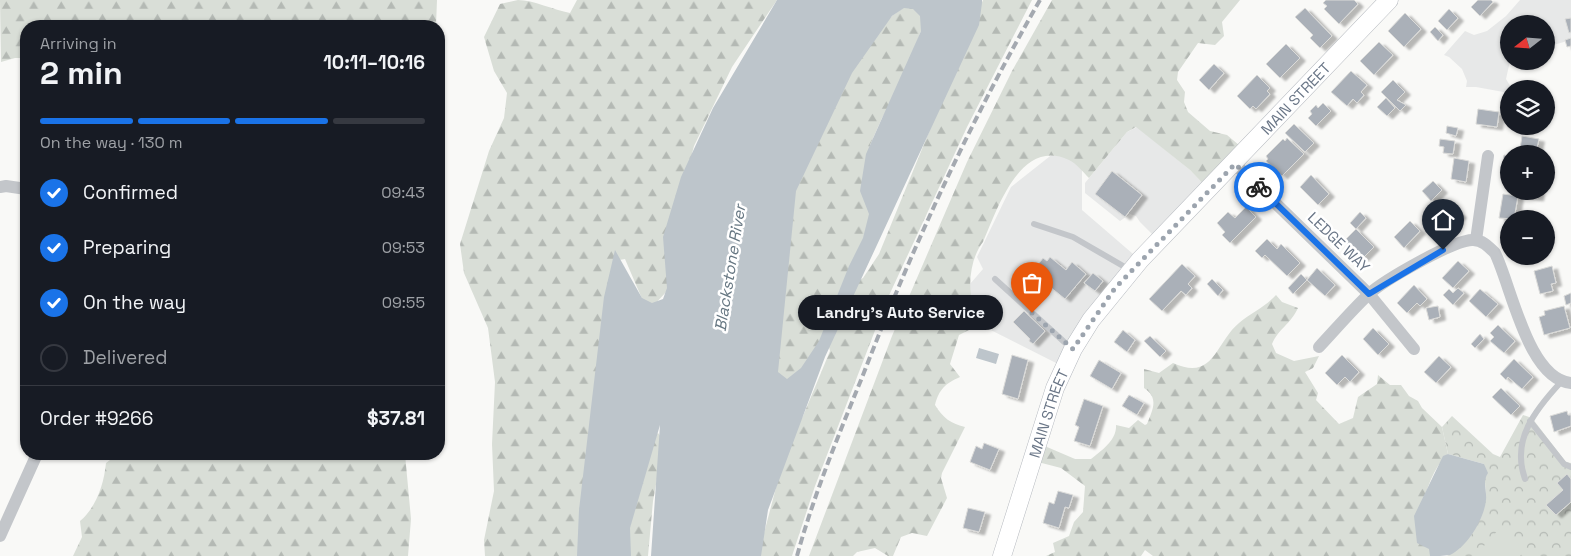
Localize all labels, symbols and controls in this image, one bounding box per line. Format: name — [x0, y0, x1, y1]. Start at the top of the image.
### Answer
north arrow — [1500, 15, 1555, 70]
map controls — [1500, 15, 1555, 265]
text: Arriving in — [40, 33, 117, 54]
text: 10:11–10:16 — [323, 50, 425, 75]
text: 2 min — [40, 53, 123, 93]
street label: MAIN STREET — [1256, 58, 1334, 138]
button: layers — [1500, 80, 1555, 135]
text: On the way · 130 m — [40, 132, 183, 153]
button: + — [1500, 145, 1555, 200]
courier — [1234, 162, 1284, 212]
icon: bike — [1245, 173, 1273, 201]
icon: check — [40, 179, 68, 207]
text: Confirmed — [83, 180, 178, 205]
text: 09:43 — [381, 182, 425, 203]
pin — [1422, 199, 1464, 250]
water label: Blackstone River — [710, 201, 751, 333]
icon: home — [1429, 206, 1457, 234]
street label: LEDGE WAY — [1304, 208, 1374, 276]
button: − — [1500, 210, 1555, 265]
icon: check — [40, 234, 68, 262]
text: Preparing — [83, 235, 171, 260]
text: 09:53 — [382, 237, 425, 258]
pin — [1011, 262, 1053, 313]
icon: bag — [1018, 269, 1046, 297]
icon: check — [40, 289, 68, 317]
text: On the way — [83, 290, 186, 315]
text: 09:55 — [382, 292, 425, 313]
callout: Landry's Auto Service — [797, 296, 1002, 330]
text: Landry's Auto Service — [816, 302, 985, 323]
text: Delivered — [83, 345, 168, 370]
street label: MAIN STREET — [1024, 366, 1072, 460]
text: Order #9266 — [40, 406, 153, 431]
text: $37.81 — [367, 406, 425, 431]

